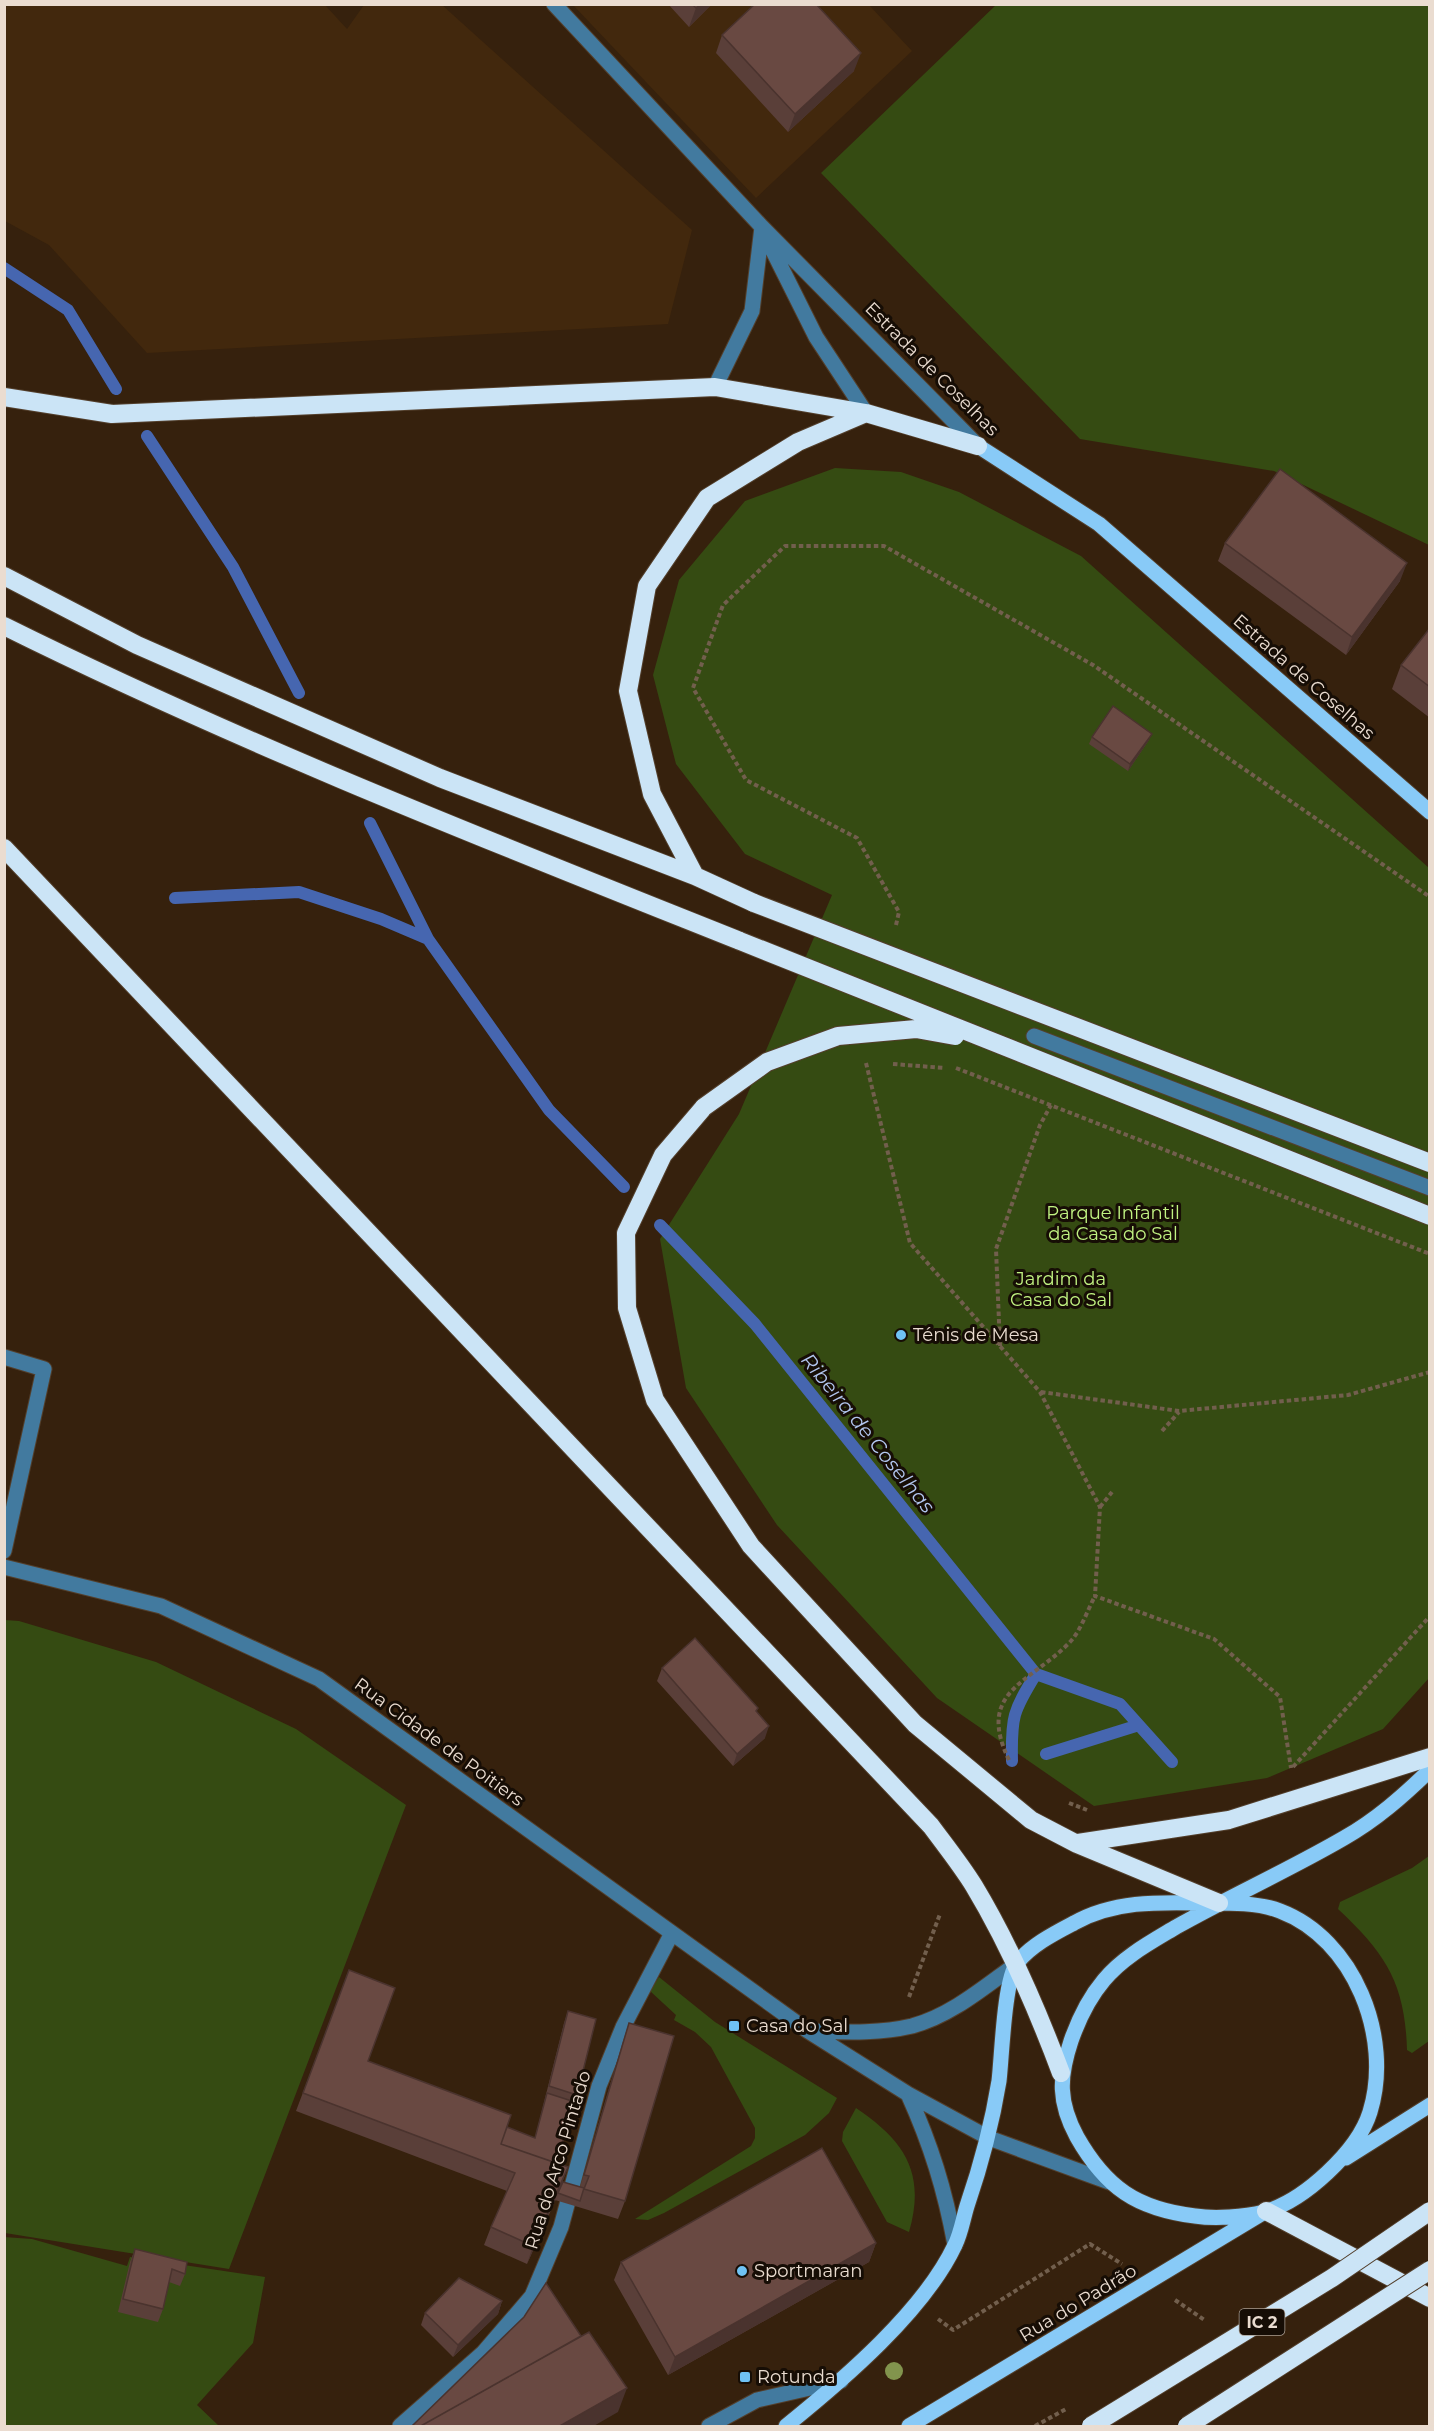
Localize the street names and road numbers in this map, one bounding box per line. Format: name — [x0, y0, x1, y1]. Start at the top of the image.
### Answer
street label: Estrada de Coselhas — [861, 298, 1004, 441]
street label: Estrada de Coselhas — [1229, 610, 1379, 745]
street label: Rua Cidade de Poitiers — [350, 1673, 528, 1811]
street label: Rua do Arco Pintado — [520, 2068, 596, 2252]
street label: Rua do Padrão — [1016, 2259, 1140, 2347]
road number: IC 2 — [1240, 2309, 1284, 2335]

